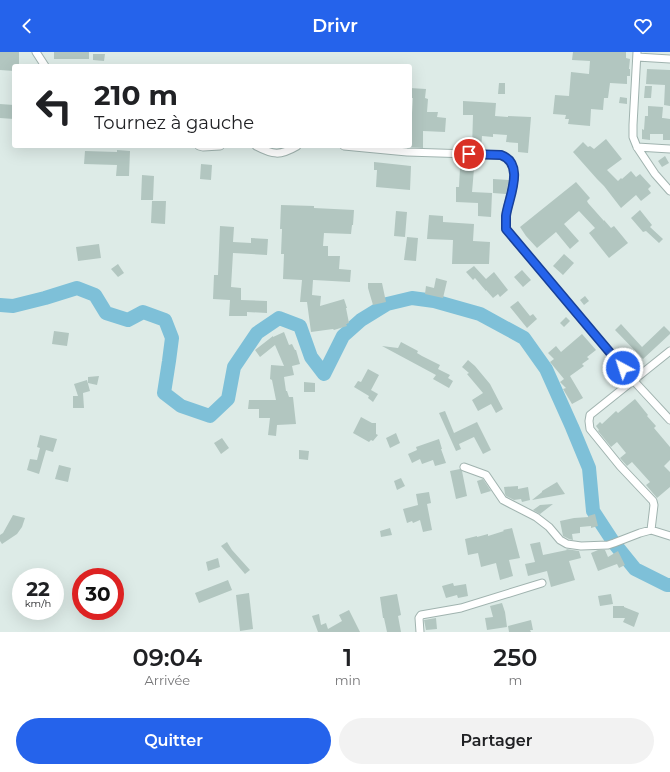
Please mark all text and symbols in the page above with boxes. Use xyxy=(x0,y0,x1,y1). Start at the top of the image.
icon: back xyxy=(16,15,38,37)
text: Drivr xyxy=(312,15,358,37)
icon: heart xyxy=(632,15,654,37)
text: 210 m xyxy=(94,78,178,112)
icon: left xyxy=(28,80,80,132)
text: Tournez à gauche xyxy=(94,112,254,134)
pin xyxy=(452,137,486,171)
icon: arrive xyxy=(458,143,480,165)
position arrow xyxy=(602,347,644,389)
speed limit sign: 30 xyxy=(72,568,124,620)
text: 22 xyxy=(26,577,50,601)
text: km/h xyxy=(25,597,51,610)
text: 09:04 xyxy=(133,643,202,672)
text: 1 xyxy=(343,643,352,672)
text: 250 xyxy=(493,643,537,672)
text: Arrivée xyxy=(145,672,190,688)
text: min xyxy=(335,672,361,688)
text: m xyxy=(508,672,522,688)
button: Quitter xyxy=(16,718,331,764)
button: Partager xyxy=(339,718,654,764)

